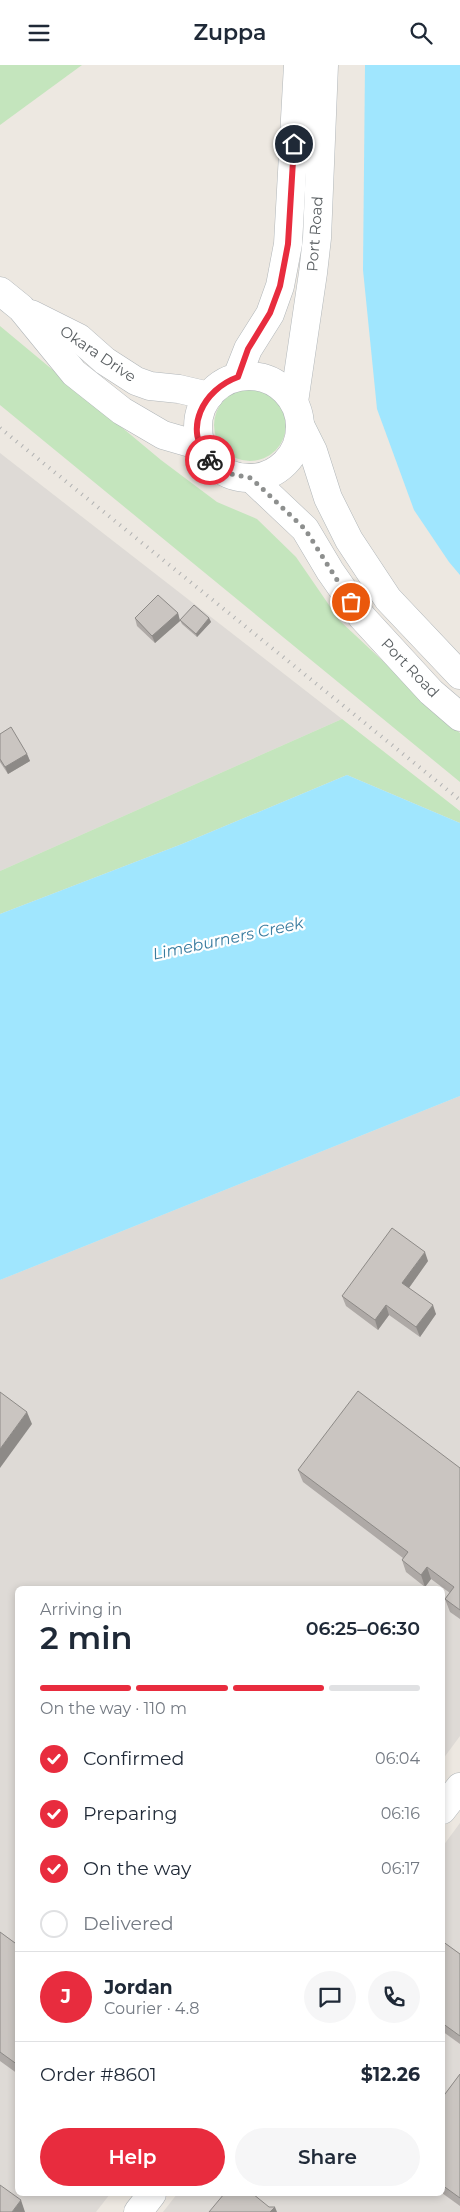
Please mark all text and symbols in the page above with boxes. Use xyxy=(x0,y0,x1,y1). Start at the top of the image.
icon: menu xyxy=(25,19,53,47)
text: Zuppa xyxy=(194,19,266,46)
icon: search xyxy=(407,19,435,47)
pin xyxy=(273,123,315,165)
icon: home xyxy=(280,130,308,158)
street label: Port Road xyxy=(302,196,327,272)
street label: Okara Drive xyxy=(57,321,140,386)
courier xyxy=(185,435,235,485)
icon: bike xyxy=(196,446,224,474)
pin xyxy=(330,581,372,623)
icon: bag xyxy=(337,588,365,616)
street label: Port Road xyxy=(377,634,443,701)
water label: Limeburners Creek xyxy=(151,913,307,964)
text: Arriving in xyxy=(40,1600,122,1619)
text: 06:25–06:30 xyxy=(306,1617,420,1640)
text: 2 min xyxy=(40,1618,132,1657)
text: On the way · 110 m xyxy=(40,1699,187,1718)
icon: check xyxy=(40,1745,68,1773)
text: Confirmed xyxy=(83,1747,184,1770)
text: 06:04 xyxy=(375,1749,420,1768)
icon: check xyxy=(40,1800,68,1828)
text: Preparing xyxy=(83,1802,178,1825)
text: 06:16 xyxy=(381,1804,420,1823)
icon: check xyxy=(40,1855,68,1883)
text: On the way xyxy=(83,1857,191,1880)
text: 06:17 xyxy=(381,1859,420,1878)
text: Delivered xyxy=(83,1912,174,1935)
button: chat xyxy=(304,1971,356,2023)
button: phone xyxy=(368,1971,420,2023)
text: Jordan xyxy=(104,1976,173,1999)
text: J xyxy=(61,1985,71,2008)
text: Courier · 4.8 xyxy=(104,1999,200,2018)
text: Order #8601 xyxy=(40,2063,157,2086)
text: $12.26 xyxy=(361,2063,420,2086)
button: Help xyxy=(40,2128,225,2186)
button: Share xyxy=(235,2128,420,2186)

